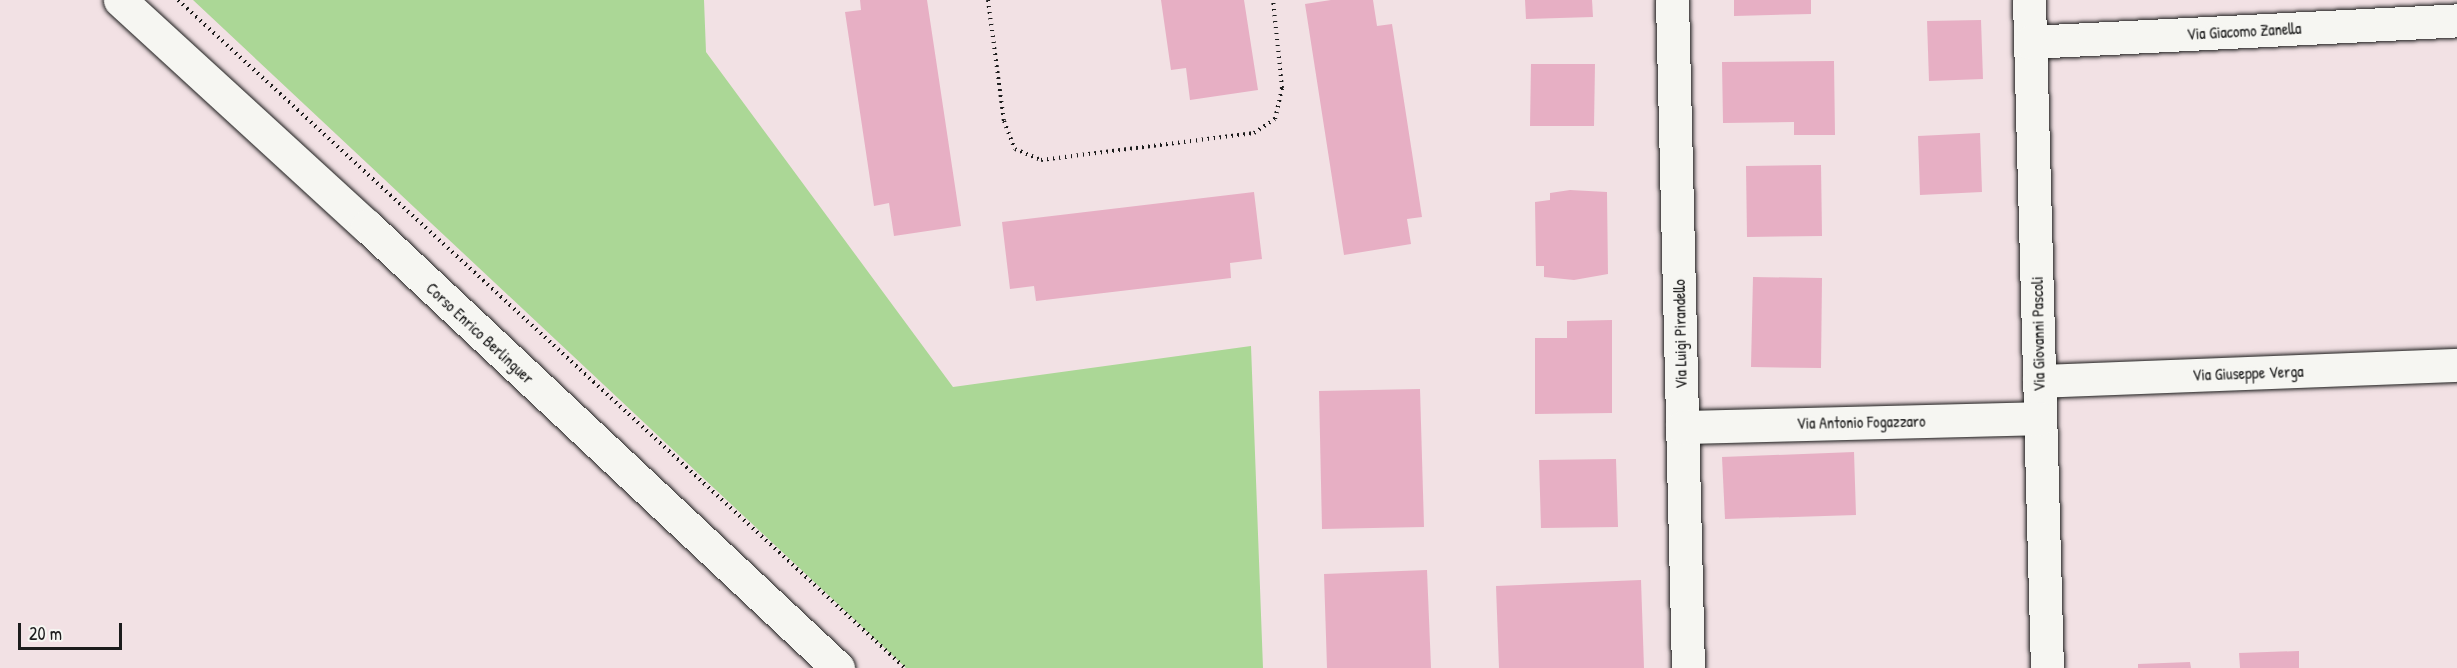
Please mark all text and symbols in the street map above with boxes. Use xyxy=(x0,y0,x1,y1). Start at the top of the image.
street label: Via Giacomo Zanella xyxy=(2186,18,2302,44)
street label: Via Giovanni Pascoli xyxy=(2027,276,2049,392)
street label: Corso Enrico Berlinguer xyxy=(422,278,538,388)
street label: Via Luigi Pirandello xyxy=(1669,279,1691,389)
street label: Via Giuseppe Verga xyxy=(2192,361,2304,385)
street label: Via Antonio Fogazzaro xyxy=(1796,411,1926,433)
scale bar xyxy=(21,611,124,649)
text: 20 m xyxy=(29,621,62,646)

